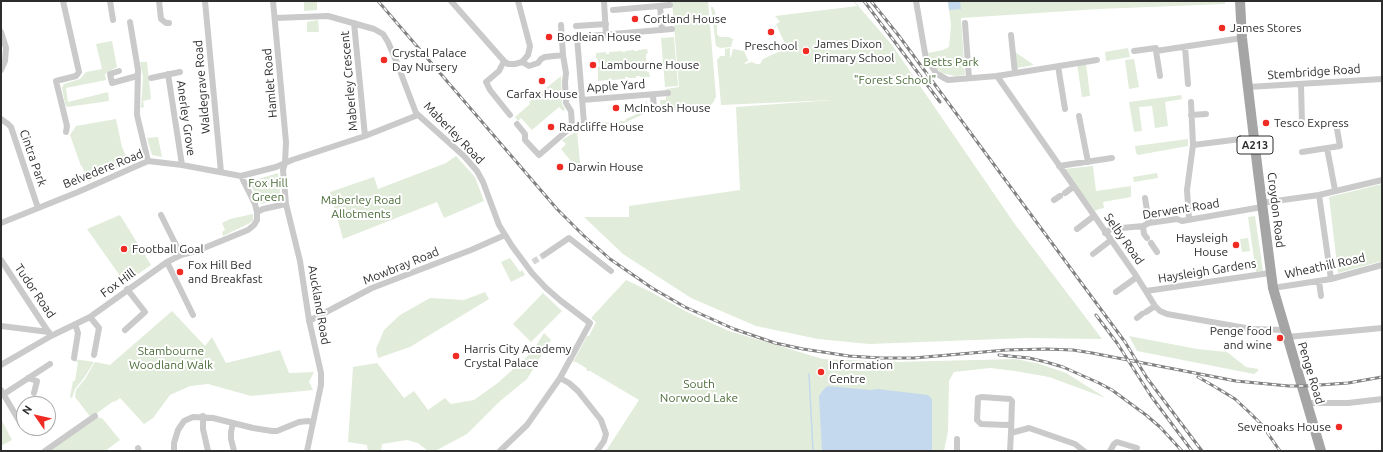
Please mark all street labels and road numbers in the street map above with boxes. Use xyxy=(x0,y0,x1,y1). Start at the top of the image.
street label: Maberley Crescent xyxy=(337,30,361,132)
street label: Waldegrave Road xyxy=(191,39,213,135)
street label: Hamlet Road xyxy=(260,48,280,118)
street label: Stembridge Road xyxy=(1267,62,1361,82)
street label: Apple Yard xyxy=(586,77,646,95)
street label: Anerley Grove xyxy=(174,79,198,157)
street label: Maberley Road xyxy=(421,99,487,167)
street label: Cintra Park xyxy=(17,128,49,188)
road number: A213 xyxy=(1237,136,1273,154)
street label: Belvedere Road xyxy=(61,146,145,192)
street label: Croydon Road xyxy=(1264,171,1288,249)
street label: Derwent Road xyxy=(1141,196,1221,222)
street label: Selby Road xyxy=(1101,211,1147,267)
street label: Mowbray Road xyxy=(361,244,441,288)
street label: Wheathill Road xyxy=(1283,250,1367,282)
street label: Haysleigh Gardens xyxy=(1157,256,1257,286)
street label: Tudor Road xyxy=(12,261,58,321)
street label: Auckland Road xyxy=(305,264,333,346)
street label: Fox Hill xyxy=(98,266,138,300)
street label: Penge Road xyxy=(1295,340,1327,406)

